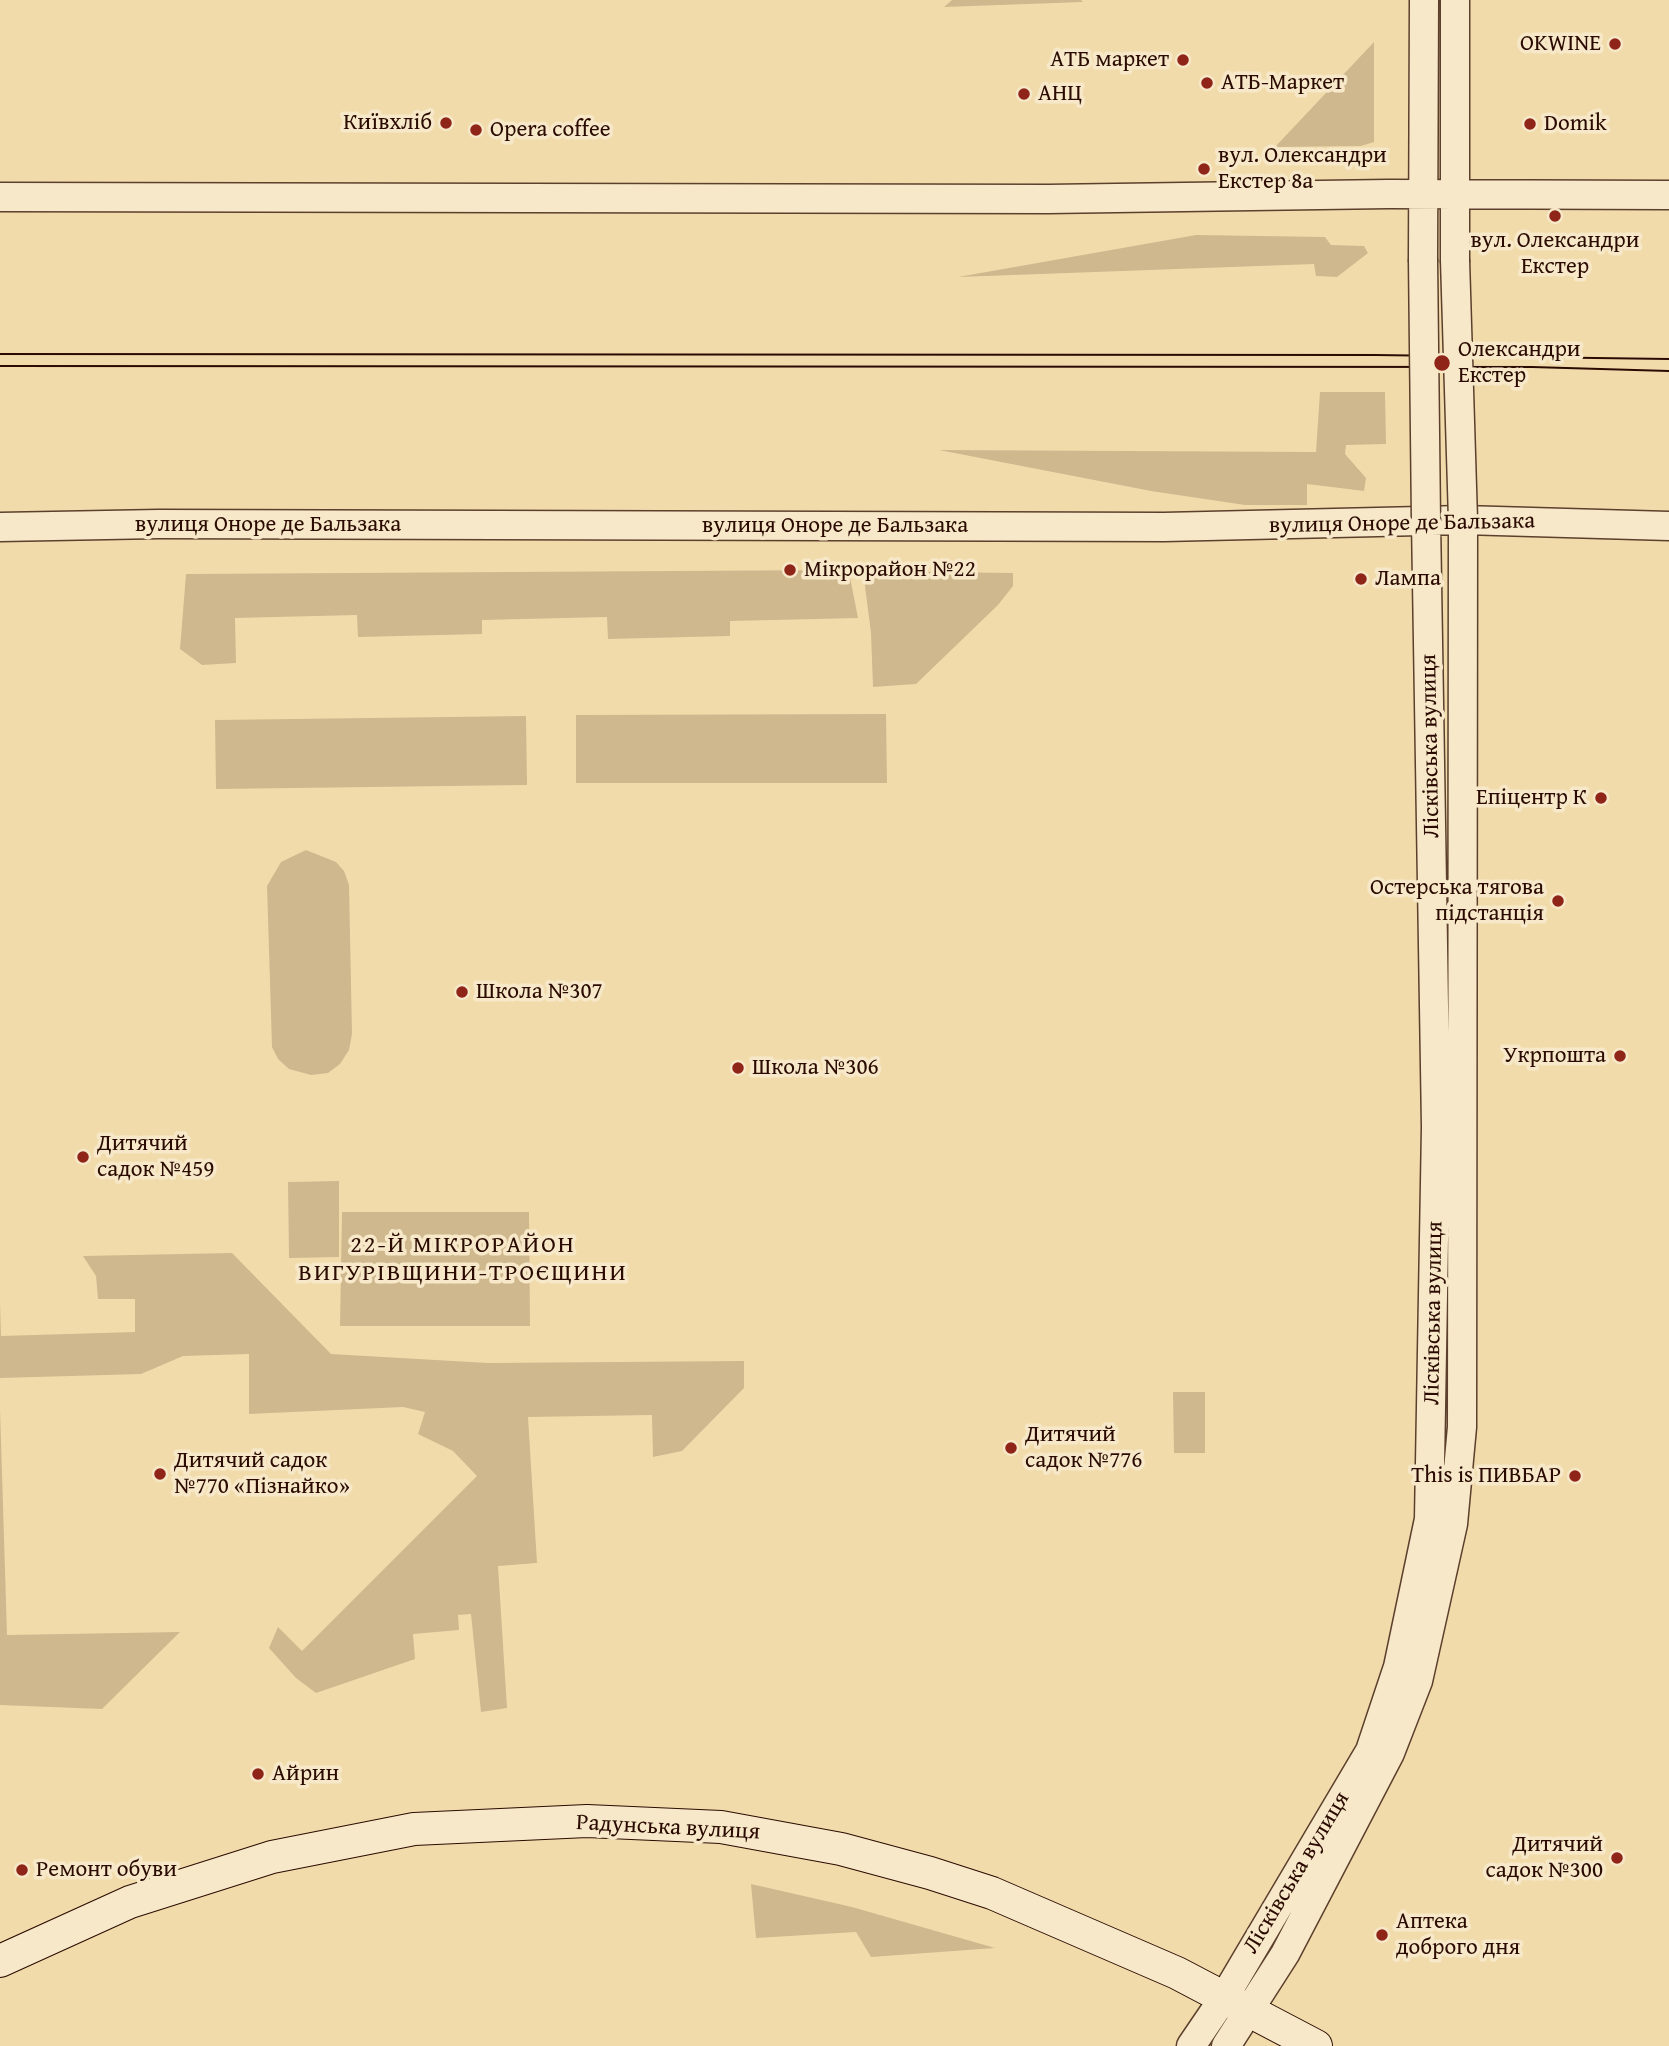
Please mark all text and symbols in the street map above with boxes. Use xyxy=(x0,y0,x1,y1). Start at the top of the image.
place label: OKWINE xyxy=(1520,30,1601,58)
marker: OKWINE xyxy=(1607,36,1623,52)
place label: АТБ маркет xyxy=(1050,46,1169,74)
marker: АТБ маркет xyxy=(1175,52,1191,68)
place label: АТБ-Маркет xyxy=(1221,69,1344,97)
marker: АТБ-Маркет xyxy=(1199,75,1215,91)
place label: АНЦ xyxy=(1038,80,1082,108)
marker: АНЦ xyxy=(1016,86,1032,102)
place label: Київхліб xyxy=(343,109,432,137)
place label: Domik xyxy=(1544,110,1607,138)
marker: Київхліб xyxy=(438,115,454,131)
place label: Opera coffee xyxy=(490,116,611,144)
marker: Domik xyxy=(1522,116,1538,132)
marker: Opera coffee xyxy=(468,122,484,138)
place label: вул. Олександри Екстер 8а xyxy=(1218,142,1387,196)
marker: вул. Олександри Екстер 8а xyxy=(1196,161,1212,177)
marker: вул. Олександри Екстер xyxy=(1547,208,1563,224)
place label: вул. Олександри Екстер xyxy=(1471,227,1639,281)
place label: Олександри Екстер xyxy=(1458,336,1581,390)
marker: Олександри Екстер xyxy=(1432,353,1452,373)
street label: вулиця Оноре де Бальзака xyxy=(1269,508,1535,540)
street label: вулиця Оноре де Бальзака xyxy=(135,511,401,539)
street label: вулиця Оноре де Бальзака xyxy=(702,512,968,540)
place label: Мікрорайон №22 xyxy=(804,556,976,584)
marker: Мікрорайон №22 xyxy=(782,562,798,578)
place label: Лампа xyxy=(1375,565,1441,593)
marker: Лампа xyxy=(1353,571,1369,587)
street label: Лісківська вулиця xyxy=(1416,654,1446,838)
place label: Епіцентр К xyxy=(1476,784,1587,812)
marker: Епіцентр К xyxy=(1593,790,1609,806)
place label: Остерська тягова пiдстанцiя xyxy=(1370,874,1544,928)
marker: Остерська тягова пiдстанцiя xyxy=(1550,893,1566,909)
place label: Школа №307 xyxy=(476,978,603,1006)
marker: Школа №307 xyxy=(454,984,470,1000)
place label: Укрпошта xyxy=(1503,1042,1606,1070)
marker: Укрпошта xyxy=(1612,1048,1628,1064)
place label: Школа №306 xyxy=(752,1054,879,1082)
marker: Школа №306 xyxy=(730,1060,746,1076)
place label: Дитячий садок №459 xyxy=(97,1130,214,1184)
marker: Дитячий садок №459 xyxy=(75,1149,91,1165)
street label: Лісківська вулиця xyxy=(1419,1221,1449,1405)
district label: 22-Й МІКРОРАЙОН ВИГУРІВЩИНИ-ТРОЄЩИНИ xyxy=(301,1232,625,1288)
place label: Дитячий садок №776 xyxy=(1025,1421,1142,1475)
marker: Дитячий садок №776 xyxy=(1003,1440,1019,1456)
place label: Дитячий садок №770 «Пізнайко» xyxy=(174,1447,350,1501)
place label: This is ПИВБАР xyxy=(1411,1462,1561,1490)
marker: Дитячий садок №770 «Пізнайко» xyxy=(152,1466,168,1482)
marker: This is ПИВБАР xyxy=(1567,1468,1583,1484)
place label: Айрин xyxy=(272,1760,339,1788)
marker: Айрин xyxy=(250,1766,266,1782)
street label: Лісківська вулиця xyxy=(1238,1787,1356,1959)
street label: Радунська вулиця xyxy=(575,1809,761,1847)
place label: Дитячий садок №300 xyxy=(1486,1831,1603,1885)
marker: Дитячий садок №300 xyxy=(1609,1850,1625,1866)
place label: Ремонт обуви xyxy=(36,1856,177,1884)
marker: Ремонт обуви xyxy=(14,1862,30,1878)
place label: Аптека доброго дня xyxy=(1396,1908,1520,1962)
marker: Аптека доброго дня xyxy=(1374,1927,1390,1943)

